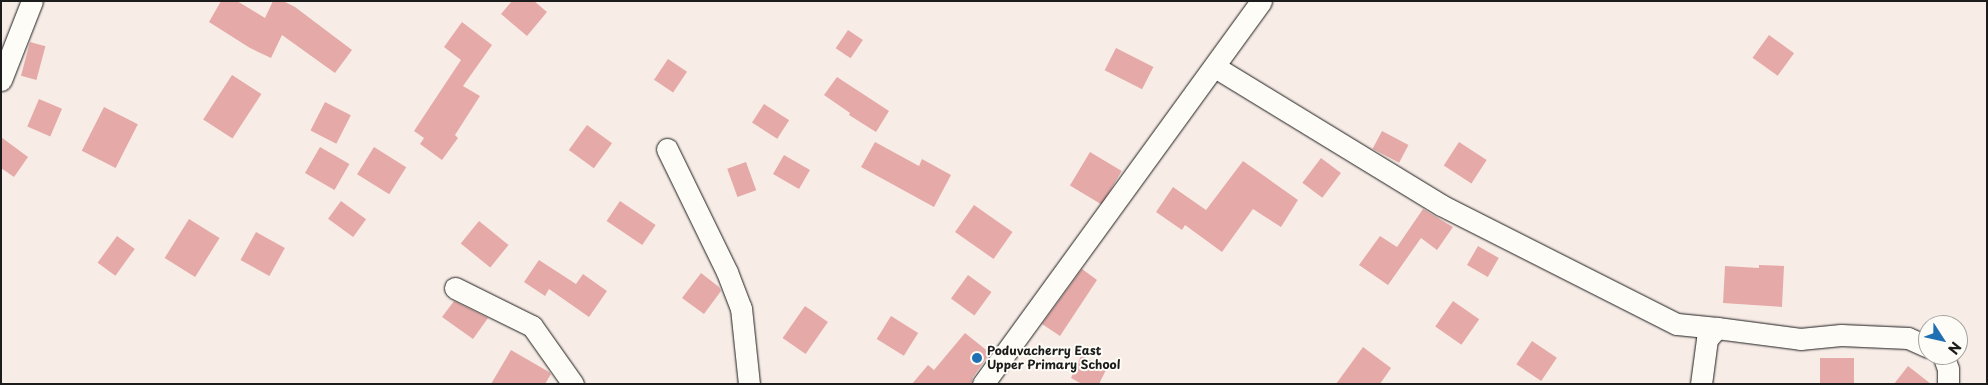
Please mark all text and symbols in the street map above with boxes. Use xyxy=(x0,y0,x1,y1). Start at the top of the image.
north arrow xyxy=(1918,315,1968,365)
text: N xyxy=(1943,338,1967,359)
place label: Poduvacherry East Upper Primary School xyxy=(987,344,1121,372)
marker: Poduvacherry East Upper Primary School xyxy=(971,352,983,364)

